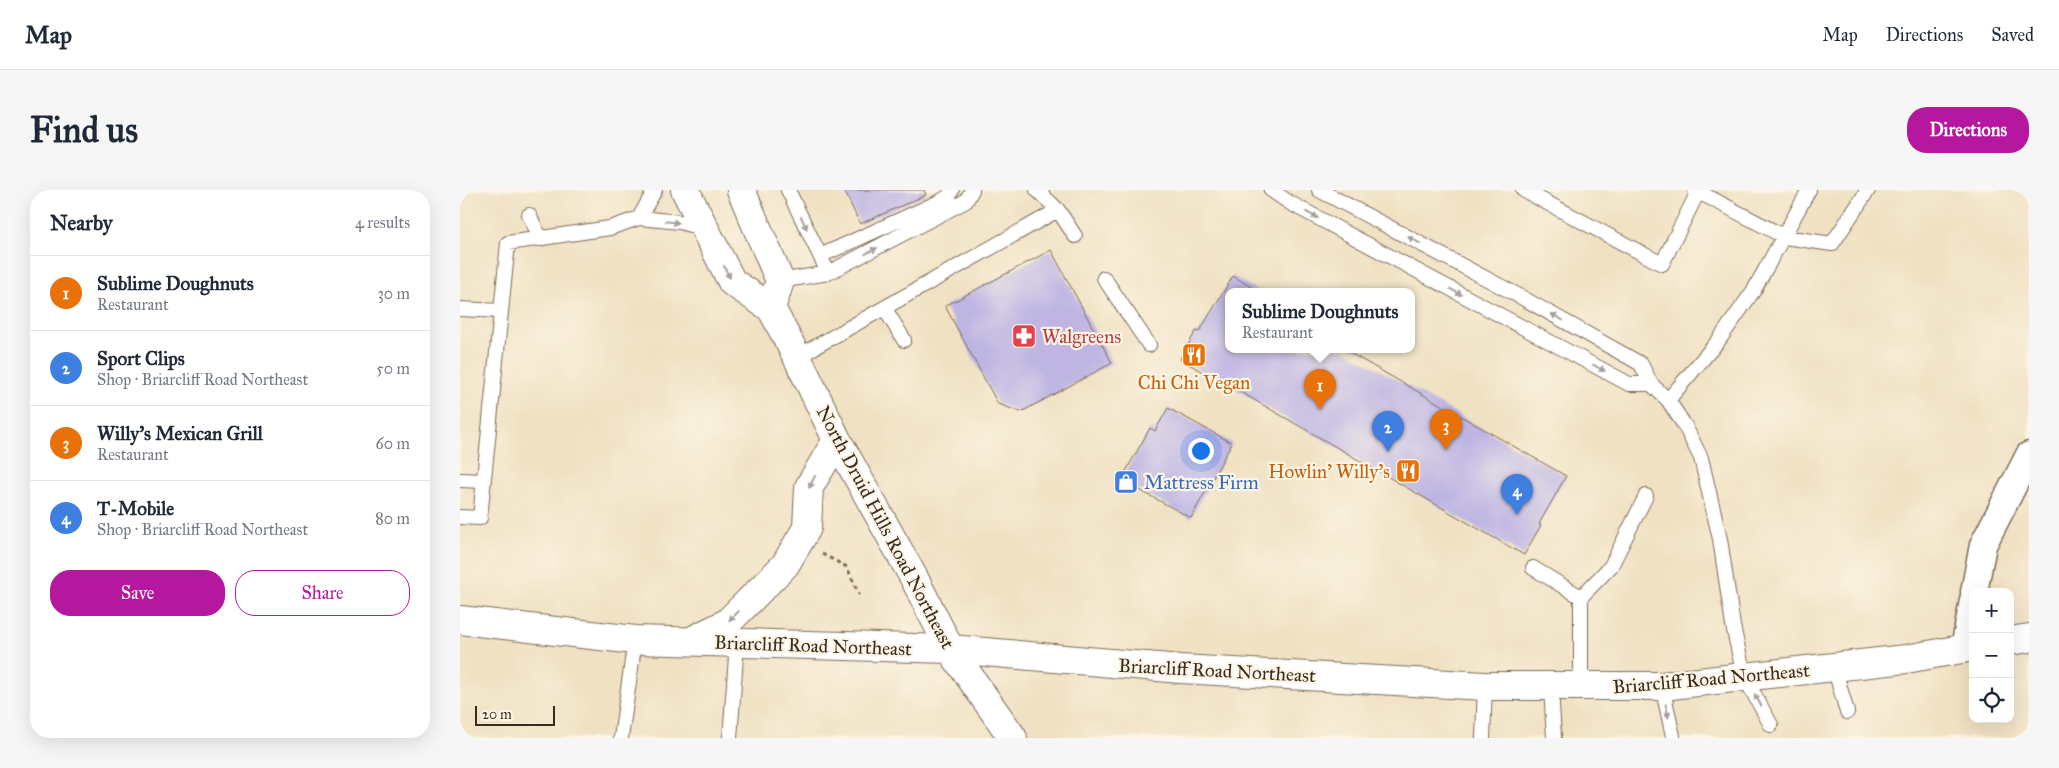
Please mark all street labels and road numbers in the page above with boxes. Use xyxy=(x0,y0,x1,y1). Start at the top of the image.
street label: North Druid Hills Road Northeast xyxy=(812,402,960,653)
street label: Briarcliff Road Northeast xyxy=(714,631,912,660)
street label: Briarcliff Road Northeast xyxy=(1118,654,1317,687)
street label: Briarcliff Road Northeast xyxy=(1612,658,1811,699)

